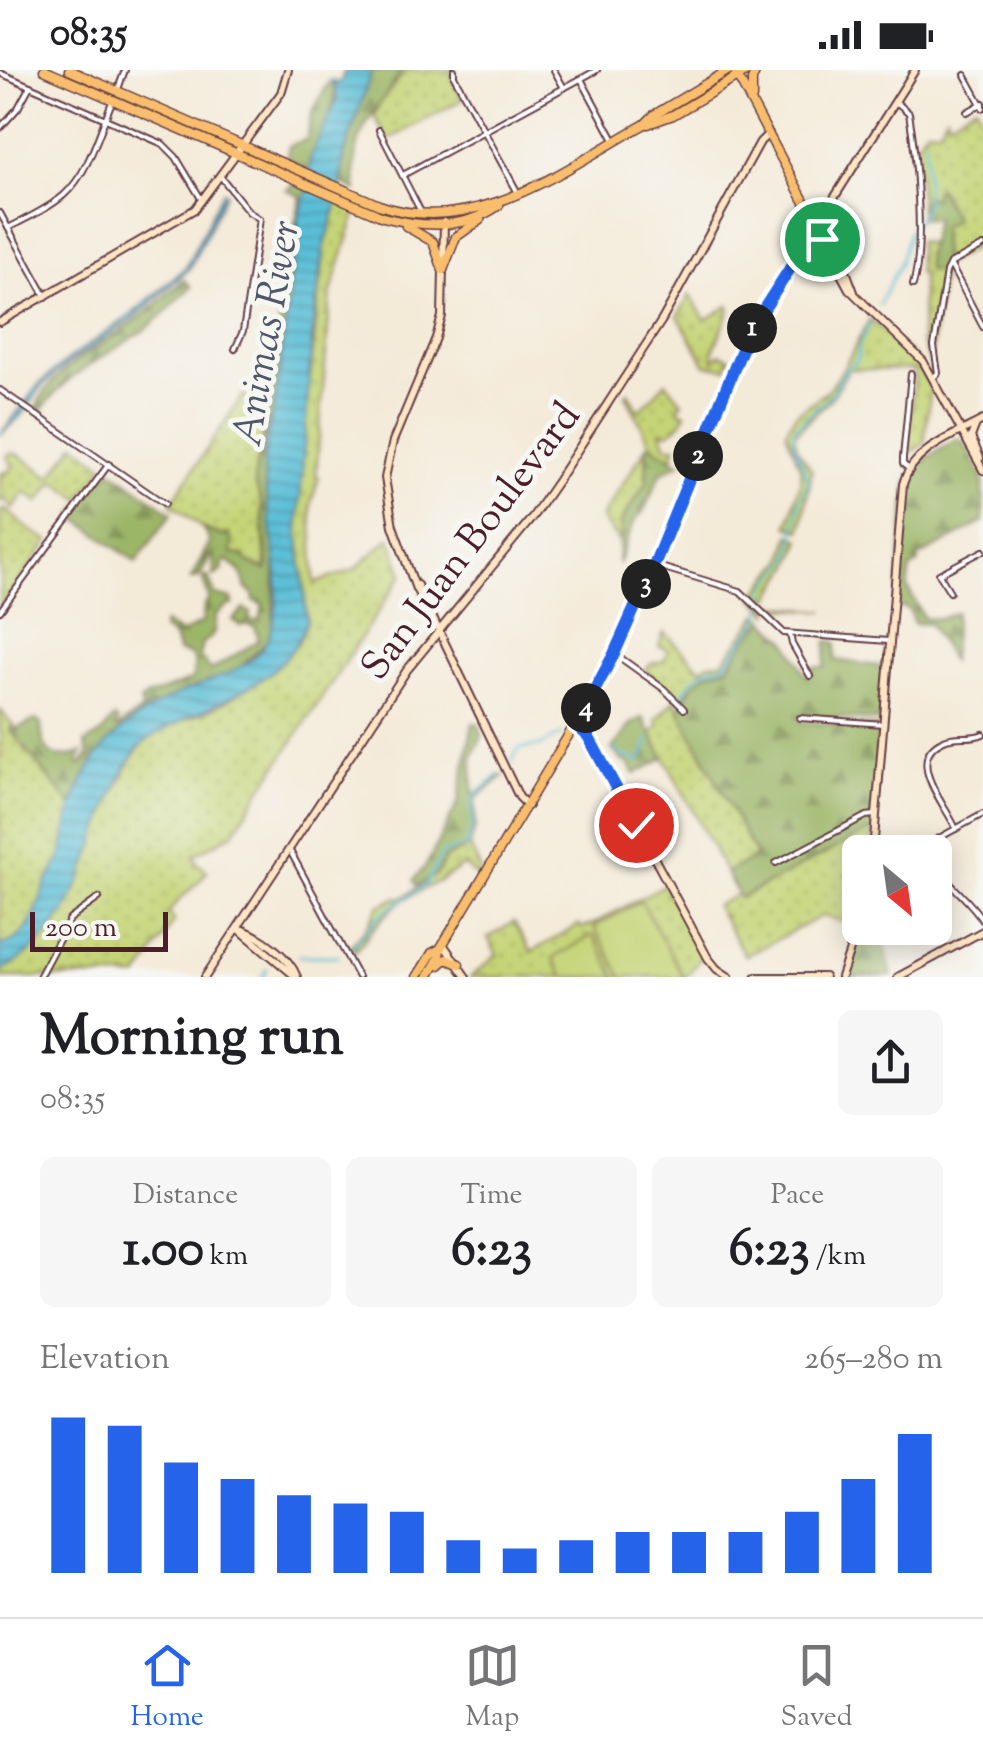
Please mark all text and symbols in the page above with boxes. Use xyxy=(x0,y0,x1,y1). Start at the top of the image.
text: 08:35 xyxy=(50,8,127,62)
pin xyxy=(780,197,865,282)
icon: arrive xyxy=(795,212,850,267)
water label: Animas River xyxy=(220,216,318,451)
pin: 1 xyxy=(727,303,777,353)
text: 1 xyxy=(747,308,757,348)
street label: San Juan Boulevard xyxy=(349,392,596,694)
pin: 2 xyxy=(673,431,723,481)
text: 2 xyxy=(691,436,705,476)
pin: 3 xyxy=(621,559,671,609)
text: 3 xyxy=(640,564,652,604)
pin: 4 xyxy=(561,683,611,733)
text: 4 xyxy=(579,688,593,728)
pin xyxy=(594,783,679,868)
icon: check xyxy=(609,798,664,853)
north arrow xyxy=(842,835,952,945)
map controls xyxy=(842,835,952,945)
scale bar xyxy=(30,907,168,951)
text: 200 m xyxy=(45,909,117,949)
text: Morning run xyxy=(40,1000,344,1079)
button: share xyxy=(838,1010,943,1115)
text: 08:35 xyxy=(40,1077,105,1123)
text: Distance xyxy=(133,1176,238,1216)
text: Time xyxy=(460,1176,523,1216)
text: Pace xyxy=(771,1176,824,1216)
text: 1.00 xyxy=(123,1216,204,1288)
text: 6:23 xyxy=(451,1216,532,1288)
text: 6:23 xyxy=(729,1216,810,1288)
text: km xyxy=(204,1237,248,1277)
text: /km xyxy=(810,1237,866,1277)
text: Elevation xyxy=(40,1337,170,1383)
text: 265–280 m xyxy=(804,1337,943,1383)
tab: Home xyxy=(130,1638,204,1738)
tab: Map xyxy=(465,1638,520,1738)
tab: Saved xyxy=(781,1638,853,1738)

